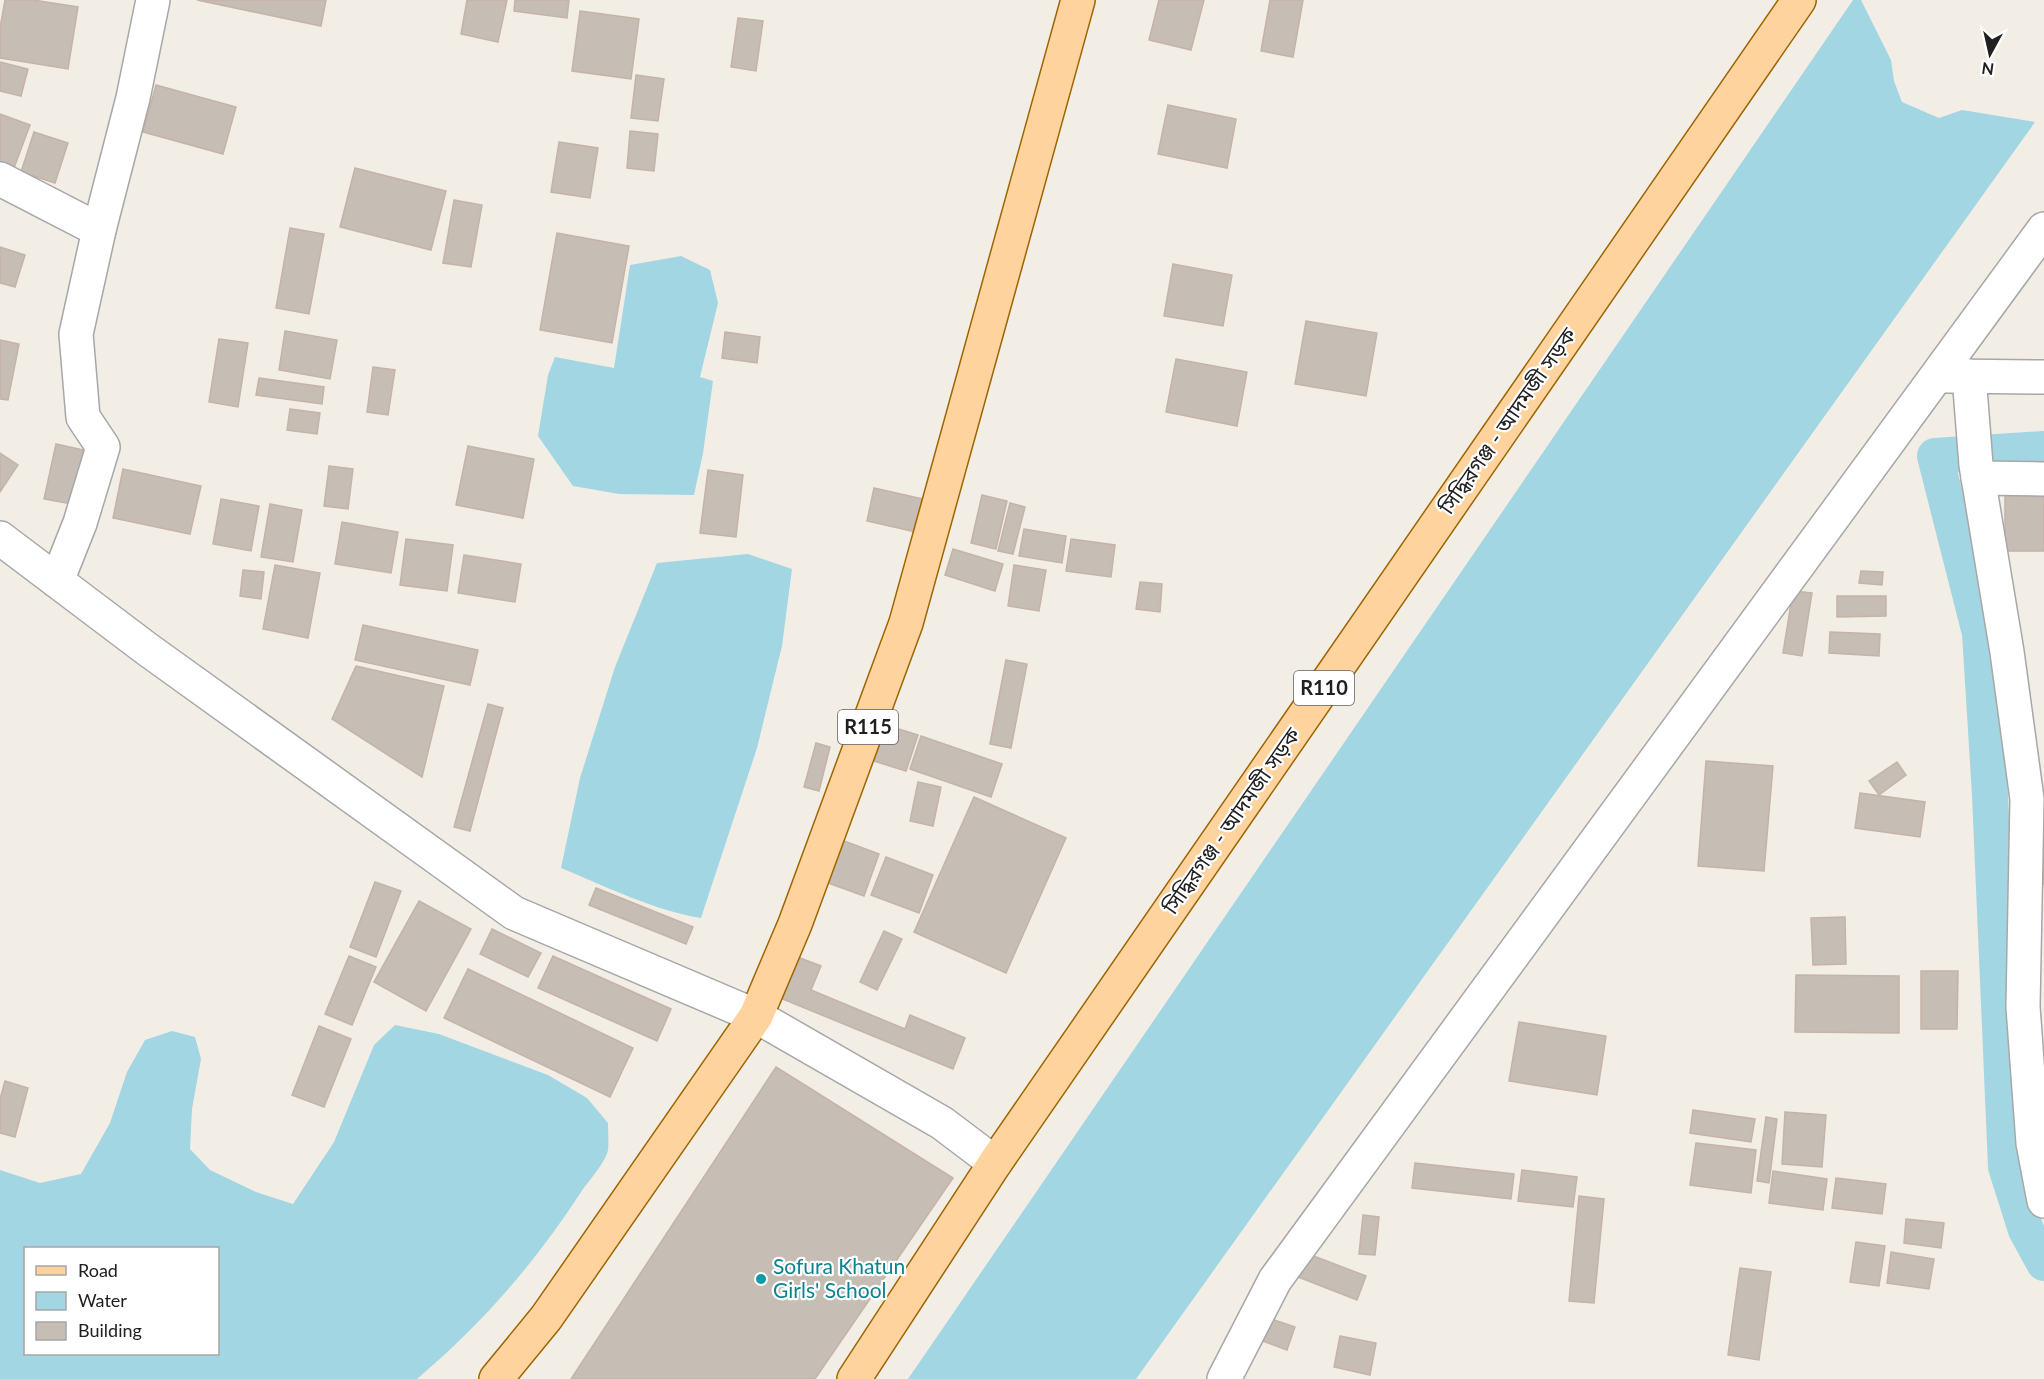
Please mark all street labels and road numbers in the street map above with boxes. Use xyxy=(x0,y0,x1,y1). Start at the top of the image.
street label: সিদ্ধিরগঞ্জ - আদমজী সড়ক xyxy=(1432,321,1581,519)
road number: R110 xyxy=(1294,671,1354,705)
road number: R115 xyxy=(838,710,898,744)
street label: সিদ্ধিরগঞ্জ - আদমজী সড়ক xyxy=(1156,721,1305,919)

